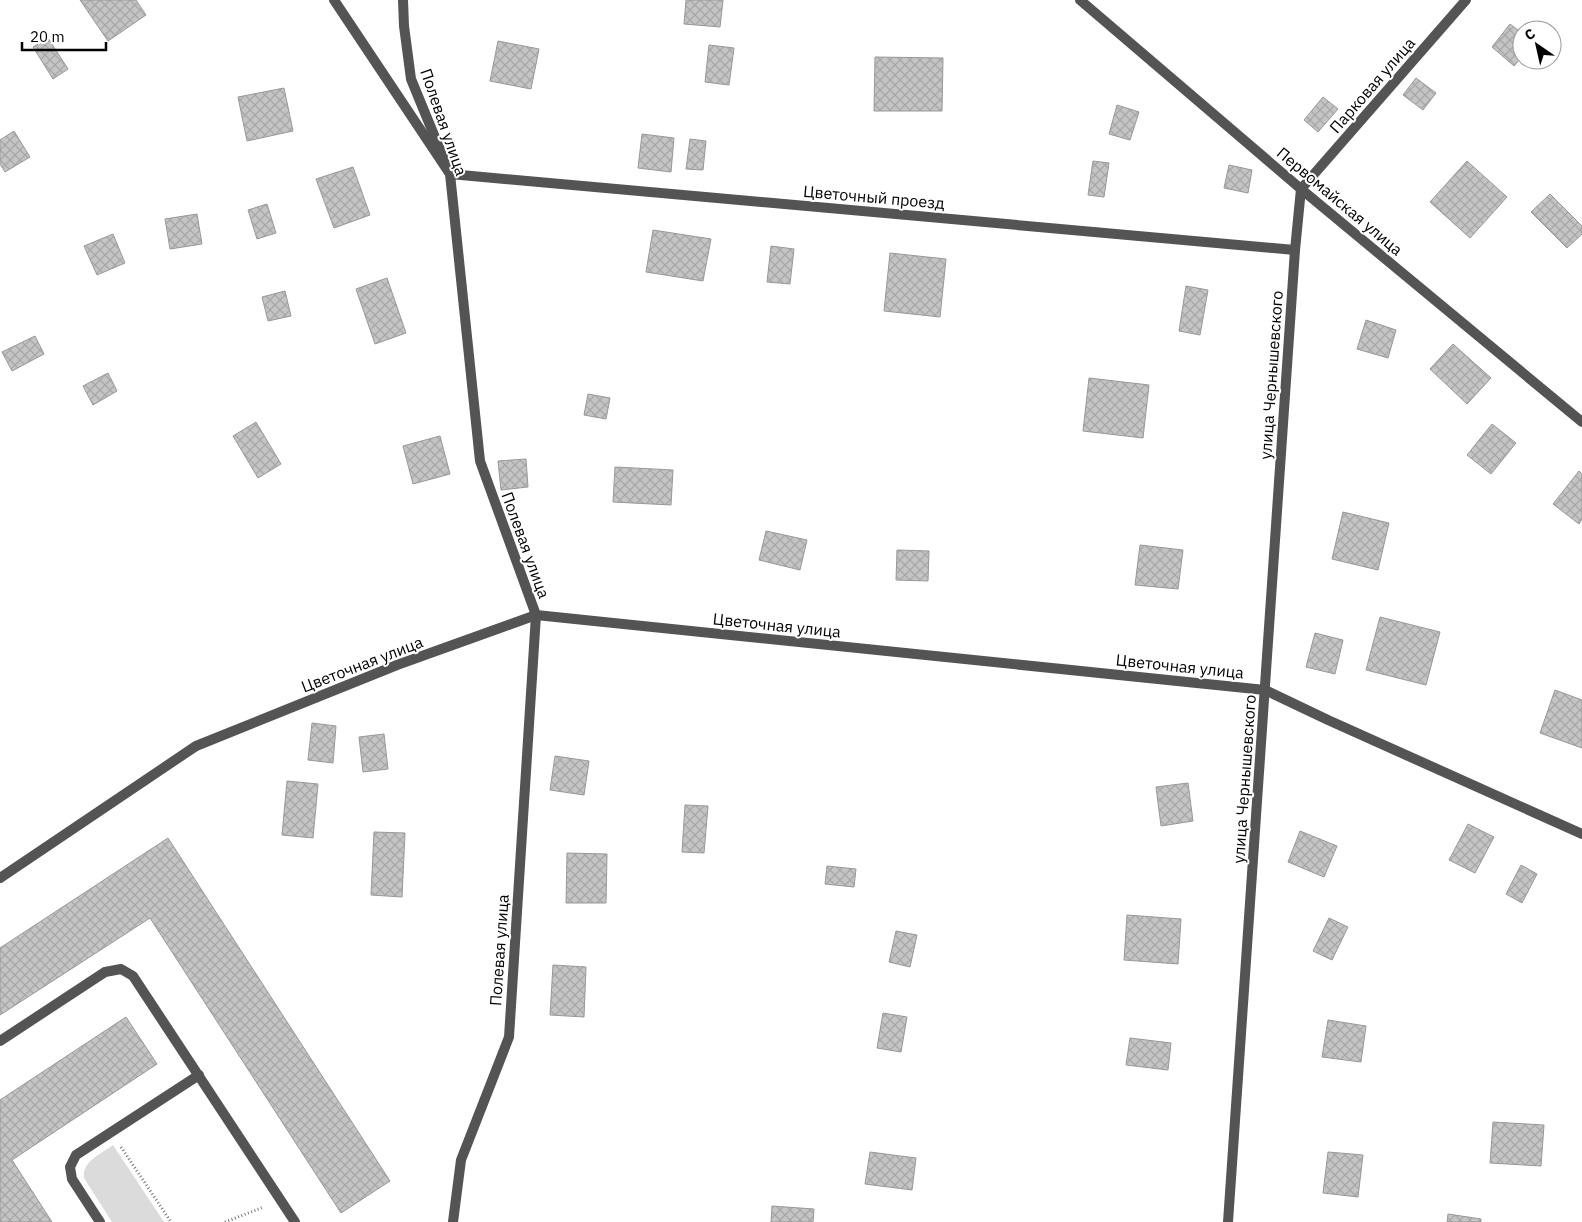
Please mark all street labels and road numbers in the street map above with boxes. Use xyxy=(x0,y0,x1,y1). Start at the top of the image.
street label: Парковая улица xyxy=(1325,33,1419,137)
street label: Полевая улица xyxy=(416,66,472,179)
street label: Первомайская улица xyxy=(1273,143,1407,260)
street label: Цветочный проезд xyxy=(802,181,946,213)
street label: улица Чернышевского xyxy=(1255,290,1287,460)
street label: Полевая улица xyxy=(497,489,555,601)
street label: Цветочная улица xyxy=(712,608,842,642)
street label: Цветочная улица xyxy=(298,631,426,696)
street label: Цветочная улица xyxy=(1115,649,1245,683)
street label: улица Чернышевского xyxy=(1228,694,1260,864)
street label: Полевая улица xyxy=(485,893,513,1006)

